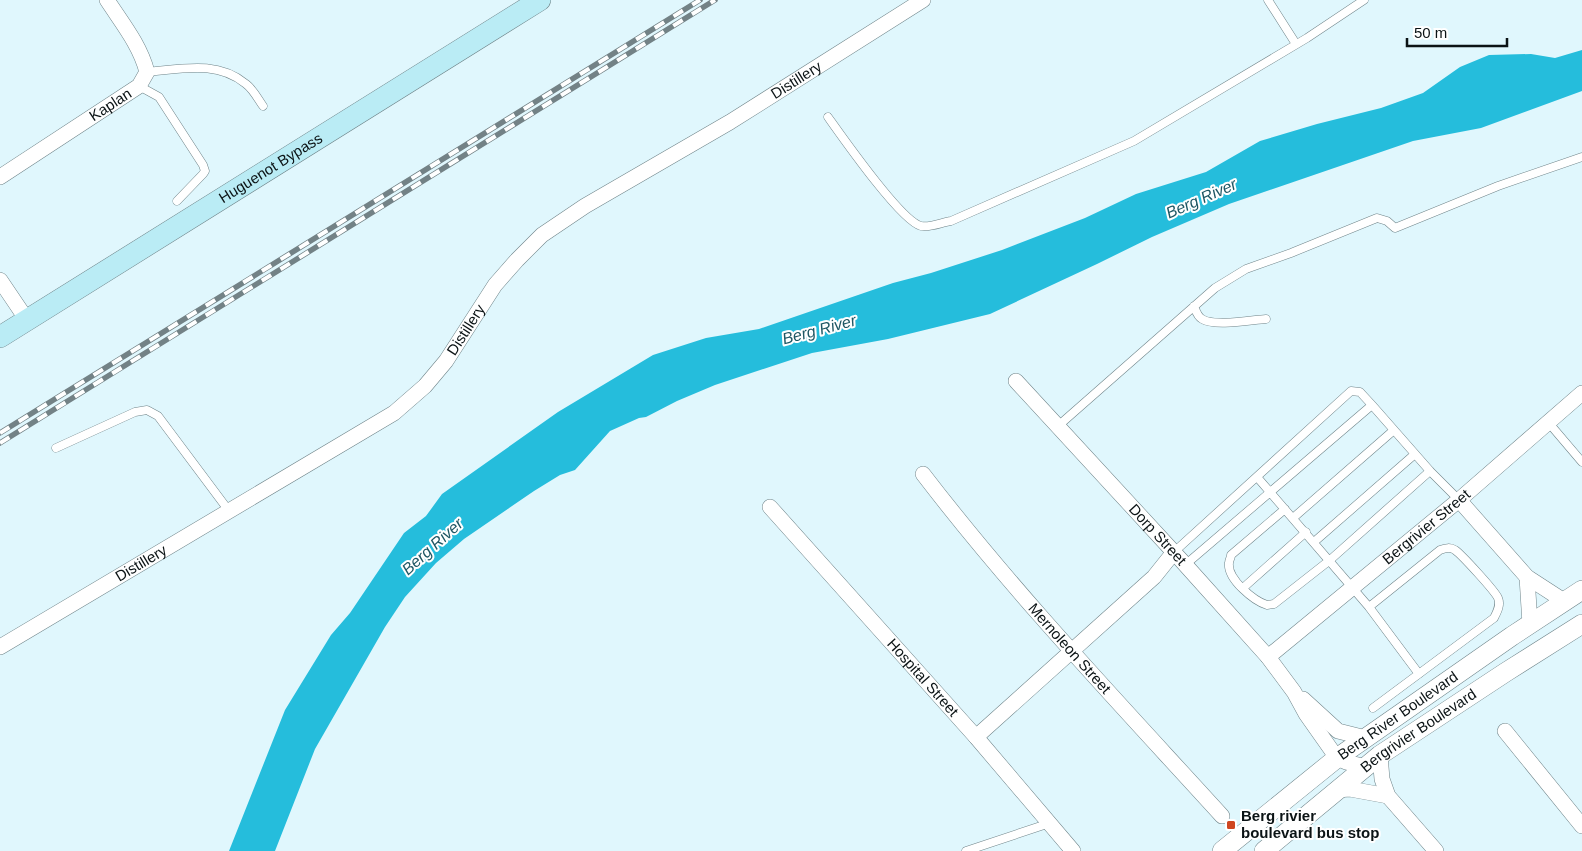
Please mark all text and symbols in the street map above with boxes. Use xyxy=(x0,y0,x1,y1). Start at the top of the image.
scale bar xyxy=(1407,15,1507,47)
text: 50 m xyxy=(1414,24,1447,41)
street label: Distillery xyxy=(768,57,825,102)
street label: Kaplan xyxy=(86,84,134,124)
street label: Huguenot Bypass xyxy=(216,129,325,206)
water label: Berg River xyxy=(1163,175,1240,222)
street label: Distillery xyxy=(443,301,488,358)
water label: Berg River xyxy=(780,311,858,347)
street label: Bergrivier Street xyxy=(1379,485,1474,567)
street label: Dorp Street xyxy=(1126,500,1191,569)
water label: Berg River xyxy=(399,514,467,578)
street label: Distillery xyxy=(112,541,170,585)
street label: Mernoleon Street xyxy=(1025,600,1115,697)
street label: Hospital Street xyxy=(884,635,963,720)
street label: Berg River Boulevard xyxy=(1334,667,1461,763)
street label: Bergrivier Boulevard xyxy=(1357,685,1479,776)
place label: Berg rivier boulevard bus stop xyxy=(1241,807,1379,841)
marker: Berg rivier boulevard bus stop xyxy=(1225,819,1237,831)

